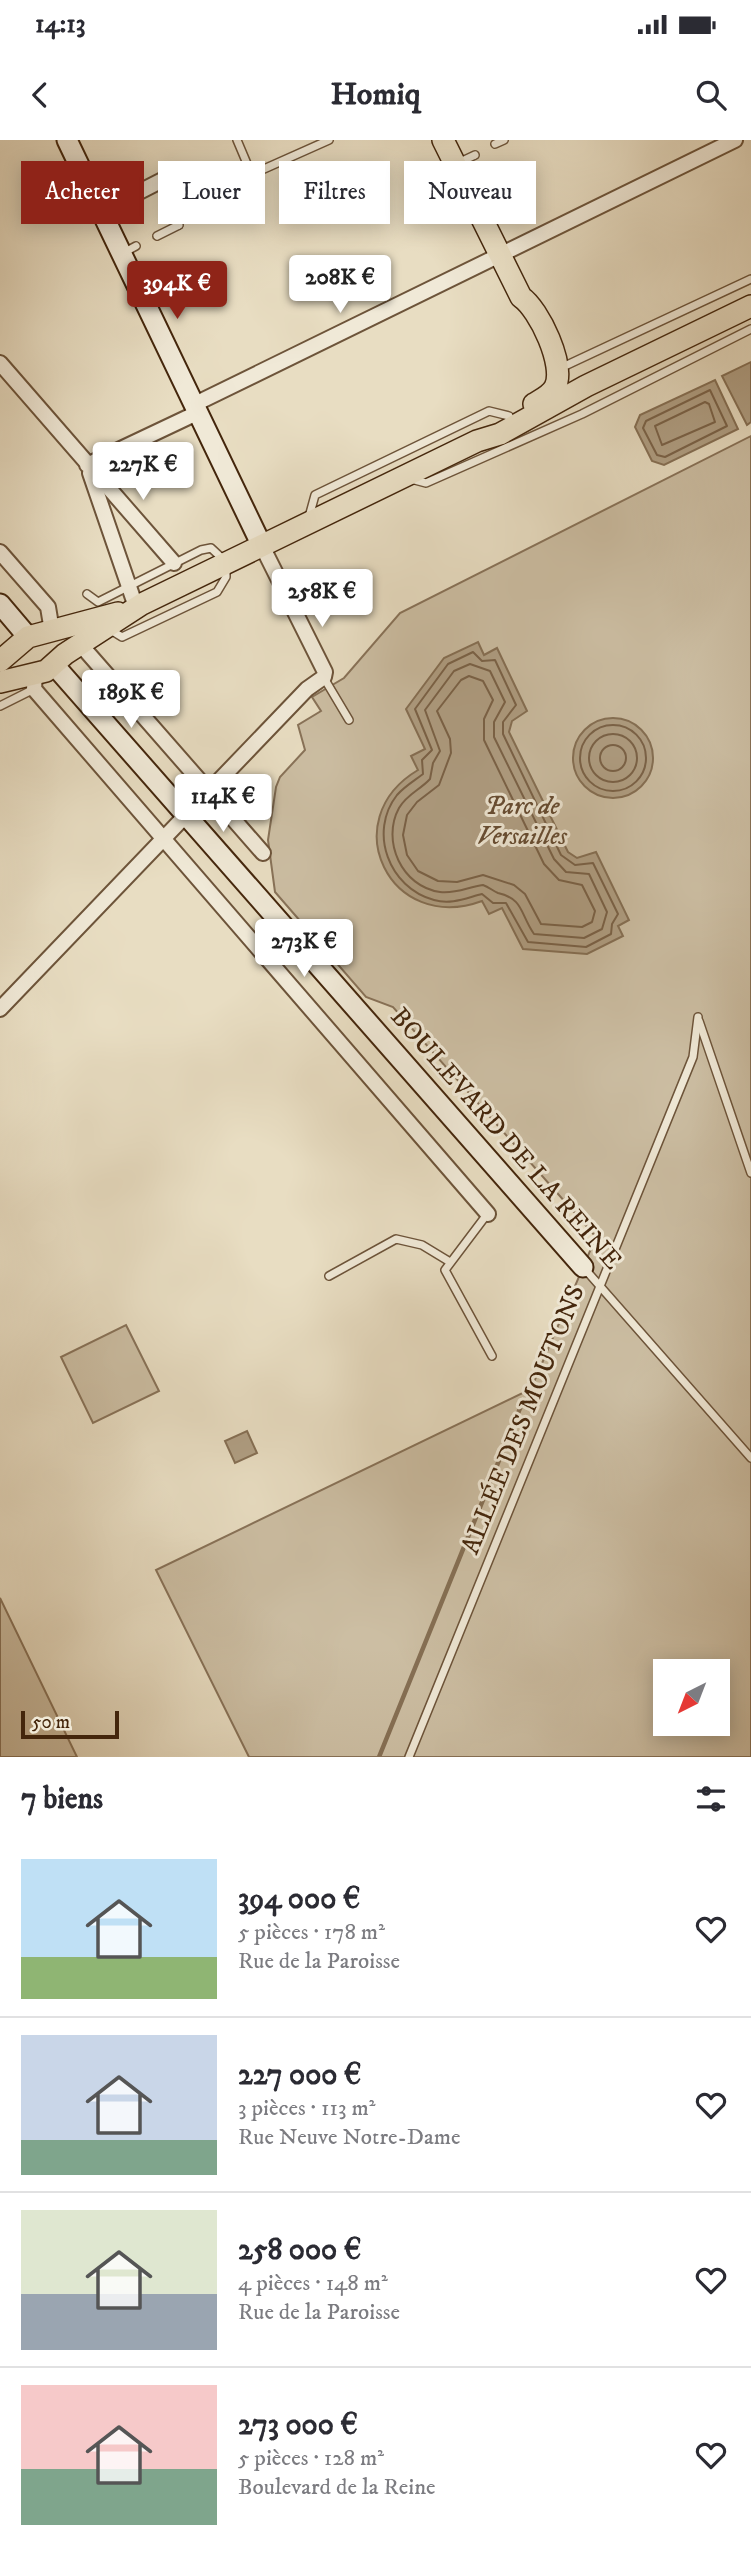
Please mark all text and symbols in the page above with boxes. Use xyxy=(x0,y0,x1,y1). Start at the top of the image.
text: 14:13 xyxy=(35,8,86,41)
text: Homiq xyxy=(330,75,421,115)
icon: back xyxy=(21,76,59,114)
icon: search xyxy=(692,76,730,114)
chip: Acheter xyxy=(21,161,144,224)
chip: Louer xyxy=(158,161,265,224)
chip: Filtres xyxy=(279,161,390,224)
chip: Nouveau xyxy=(404,161,536,224)
pin: 208K € xyxy=(283,256,397,315)
pin: 394K € xyxy=(120,262,234,321)
text: 208K € xyxy=(305,263,375,292)
text: 394K € xyxy=(143,269,211,298)
pin: 227K € xyxy=(86,442,200,502)
text: 227K € xyxy=(109,450,177,479)
pin: 258K € xyxy=(265,570,379,629)
text: 258K € xyxy=(288,577,356,606)
pin: 189K € xyxy=(74,670,188,730)
text: 189K € xyxy=(98,678,164,707)
pin: 114K € xyxy=(166,774,280,834)
text: 114K € xyxy=(191,782,255,811)
park label: Parc de Versailles xyxy=(477,790,568,853)
pin: 273K € xyxy=(247,920,361,979)
text: 273K € xyxy=(271,927,337,956)
street label: BOULEVARD DE LA REINE xyxy=(383,1001,629,1277)
street label: ALLÉE DES MOUTONS xyxy=(454,1280,593,1559)
north arrow xyxy=(653,1659,730,1736)
map controls xyxy=(653,1659,730,1736)
scale bar xyxy=(21,1708,119,1740)
text: 50 m xyxy=(32,1711,70,1734)
icon: filters xyxy=(692,1780,730,1818)
text: 7 biens xyxy=(21,1781,103,1818)
text: 394 000 € xyxy=(238,1881,360,1918)
icon: home xyxy=(77,1887,161,1971)
icon: heart xyxy=(692,1910,730,1948)
text: 5 pièces · 178 m² xyxy=(238,1918,385,1947)
text: Rue de la Paroisse xyxy=(238,1947,400,1976)
text: 227 000 € xyxy=(238,2057,361,2094)
icon: home xyxy=(77,2063,161,2147)
icon: heart xyxy=(692,2086,730,2124)
text: 3 pièces · 113 m² xyxy=(238,2094,375,2123)
text: Rue Neuve Notre-Dame xyxy=(238,2123,460,2152)
text: 258 000 € xyxy=(238,2232,361,2269)
icon: home xyxy=(77,2238,161,2322)
icon: heart xyxy=(692,2261,730,2299)
text: 4 pièces · 148 m² xyxy=(238,2269,388,2298)
text: Rue de la Paroisse xyxy=(238,2298,400,2327)
text: 273 000 € xyxy=(238,2407,358,2444)
icon: home xyxy=(77,2413,161,2497)
icon: heart xyxy=(692,2436,730,2474)
text: 5 pièces · 128 m² xyxy=(238,2444,384,2473)
text: Boulevard de la Reine xyxy=(238,2473,436,2502)

